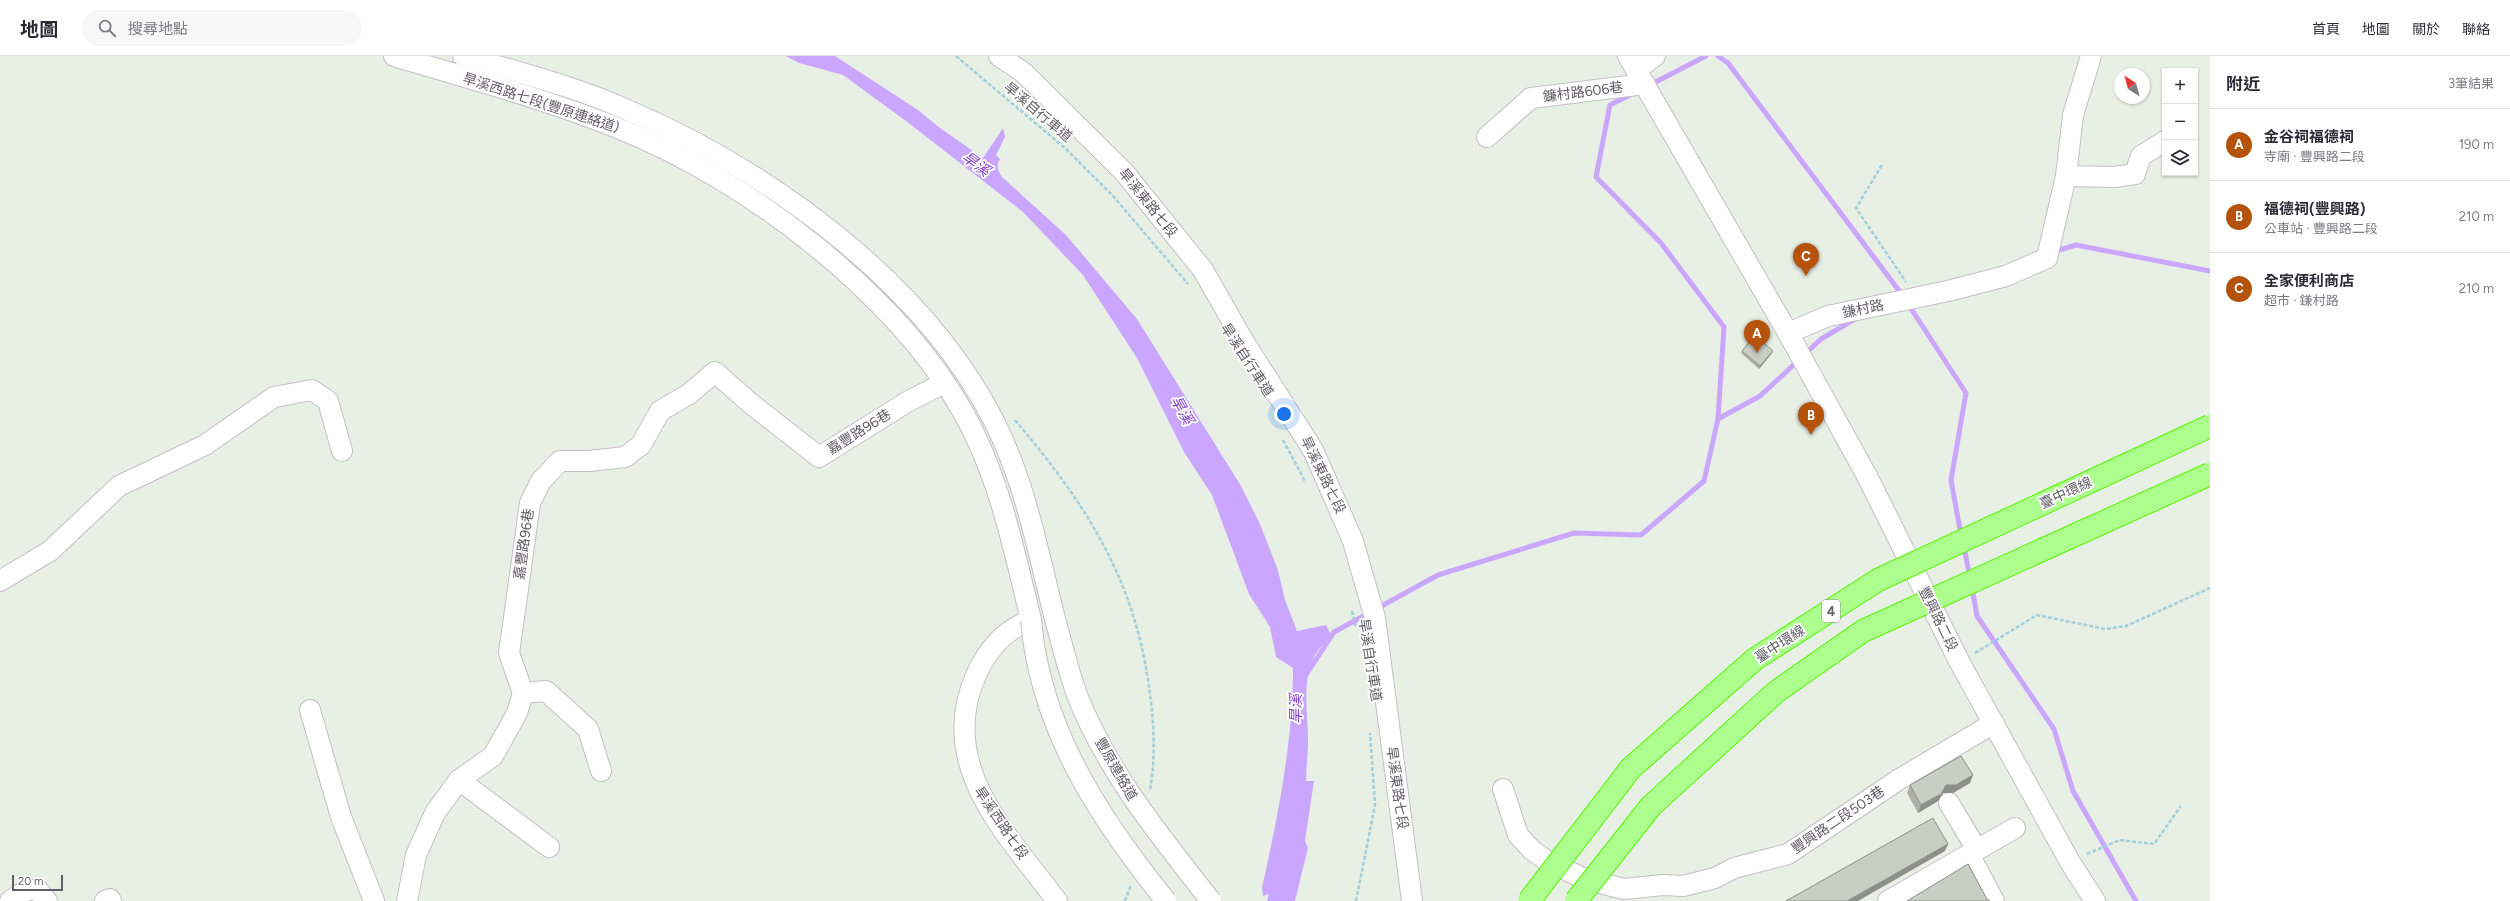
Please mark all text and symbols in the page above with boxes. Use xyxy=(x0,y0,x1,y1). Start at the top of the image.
search box xyxy=(82,10,362,46)
icon: search xyxy=(96,17,118,39)
text: 地圖 xyxy=(20,18,58,41)
text: 搜尋地點 xyxy=(128,20,188,38)
text: 首頁 xyxy=(2312,21,2340,38)
text: 地圖 xyxy=(2362,21,2390,38)
text: 關於 xyxy=(2412,21,2440,38)
text: 聯絡 xyxy=(2462,21,2490,38)
north arrow xyxy=(2114,68,2150,104)
map controls xyxy=(2162,68,2198,176)
button: + xyxy=(2162,68,2198,104)
street label: 旱溪西路七段(豐原連絡道) xyxy=(460,70,622,136)
text: 附近 xyxy=(2226,74,2260,94)
text: 3筆結果 xyxy=(2448,76,2494,91)
street label: 旱溪自行車道 xyxy=(1000,78,1076,146)
street label: 鐮村路606巷 xyxy=(1542,79,1624,105)
button: − xyxy=(2162,104,2198,140)
text: 金谷祠福德祠 xyxy=(2264,128,2354,146)
text: A xyxy=(2234,137,2244,152)
text: 190 m xyxy=(2459,137,2494,152)
button: layers xyxy=(2162,140,2198,176)
water label: 旱溪 xyxy=(959,148,995,181)
text: 寺廟 · 豐興路二段 xyxy=(2264,149,2365,164)
street label: 旱溪東路七段 xyxy=(1115,165,1181,241)
text: 福德祠(豐興路) xyxy=(2264,200,2365,218)
text: B xyxy=(2235,209,2243,224)
text: 210 m xyxy=(2459,209,2494,224)
text: 公車站 · 豐興路二段 xyxy=(2264,221,2378,236)
pin: C xyxy=(1793,243,1819,276)
text: 全家便利商店 xyxy=(2264,272,2354,290)
text: C xyxy=(2234,281,2244,296)
text: 210 m xyxy=(2459,281,2494,296)
text: 超市 · 鎌村路 xyxy=(2264,293,2339,308)
street label: 鎌村路 xyxy=(1841,296,1885,322)
street label: 旱溪自行車道 xyxy=(1217,320,1277,400)
pin: A xyxy=(1744,320,1770,353)
water label: 旱溪 xyxy=(1167,393,1198,429)
pin: B xyxy=(1798,402,1824,435)
your location xyxy=(1274,404,1294,424)
street label: 嘉豐路96巷 xyxy=(824,406,894,458)
street label: 旱溪東路七段 xyxy=(1297,434,1349,516)
street label: 臺中環線 xyxy=(2037,473,2095,513)
street label: 嘉豐路96巷 xyxy=(511,507,537,581)
street label: 豐興路二段 xyxy=(1915,584,1961,654)
road number: 4 xyxy=(1822,600,1840,622)
street label: 旱溪自行車道 xyxy=(1355,617,1385,703)
street label: 臺中環線 xyxy=(1752,622,1808,666)
water label: 旱溪 xyxy=(1287,692,1305,724)
street label: 豐原連絡道 xyxy=(1091,734,1141,804)
street label: 旱溪東路七段 xyxy=(1383,745,1411,831)
street label: 旱溪西路七段 xyxy=(970,783,1032,863)
street label: 豐興路二段503巷 xyxy=(1788,783,1888,857)
scale bar xyxy=(12,873,63,892)
text: 20 m xyxy=(18,875,43,888)

